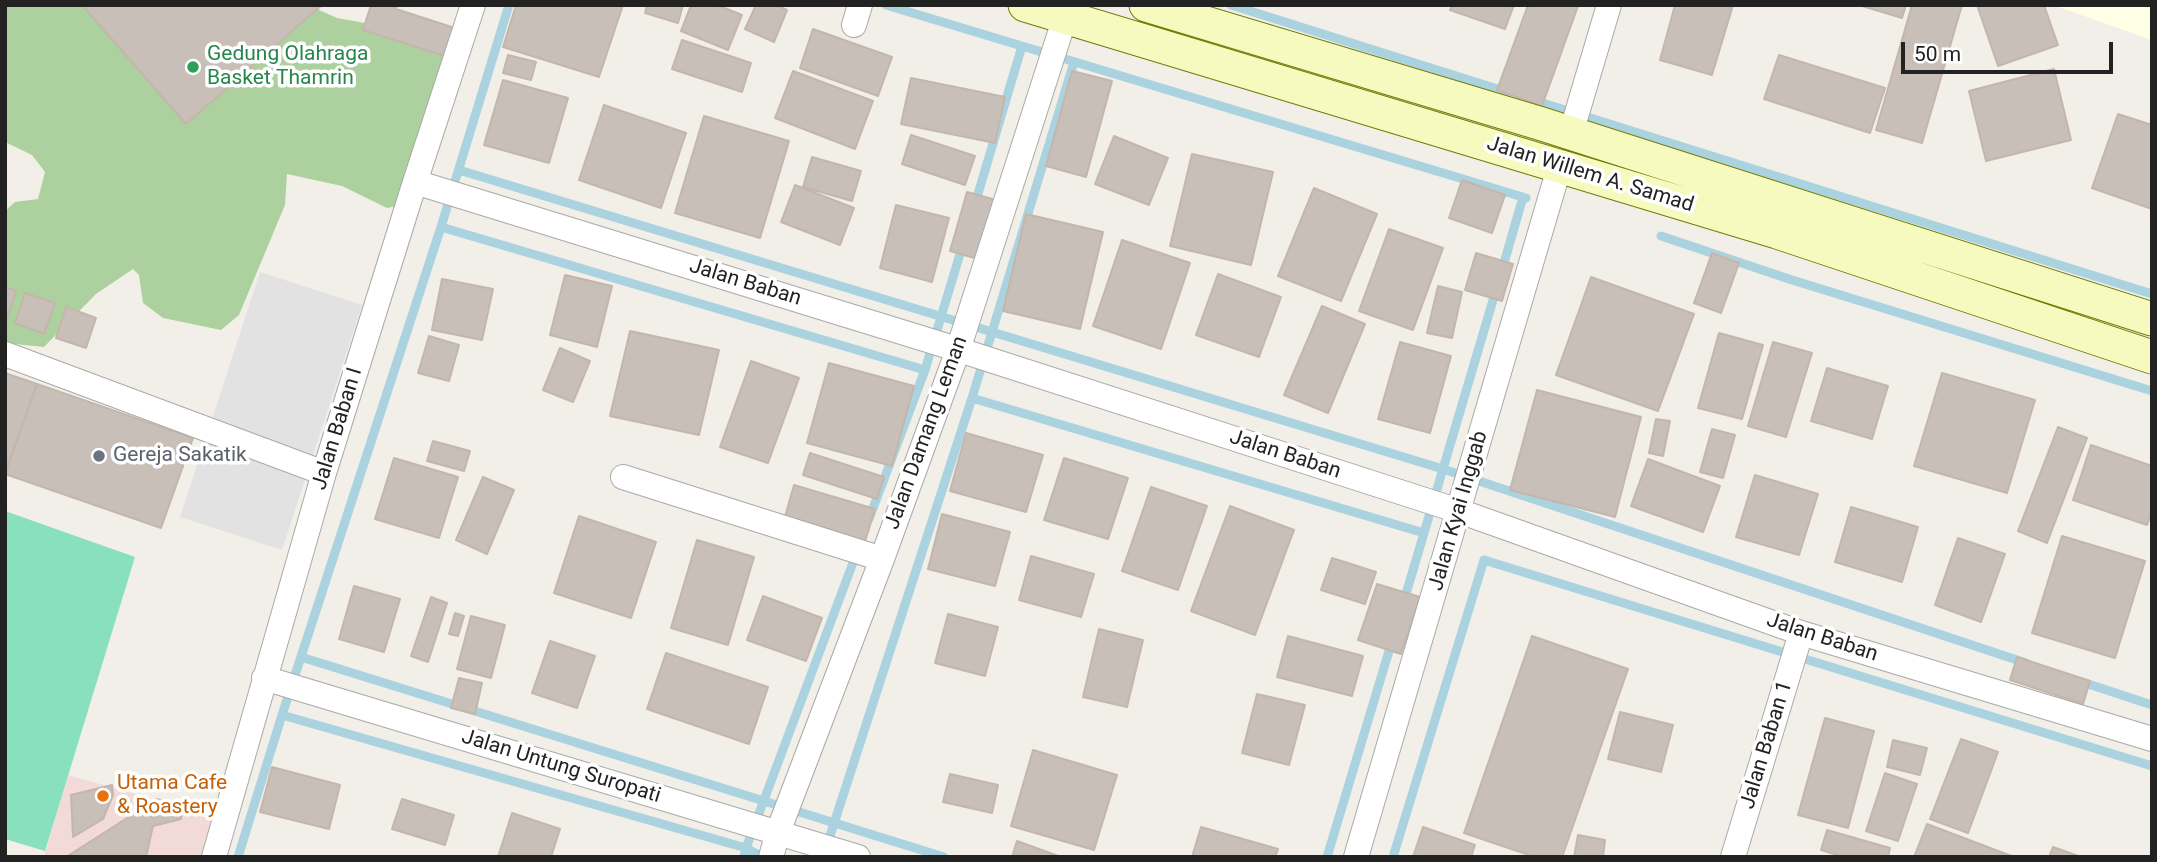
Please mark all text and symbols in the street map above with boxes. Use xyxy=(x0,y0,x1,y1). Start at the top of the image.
scale bar xyxy=(1905,28,2117,72)
place label: Gedung Olahraga Basket Thamrin xyxy=(207,42,368,92)
text: 50 m xyxy=(1914,42,1961,66)
marker: Gedung Olahraga Basket Thamrin xyxy=(185,59,201,75)
street label: Jalan Willem A. Samad xyxy=(1483,132,1697,218)
street label: Jalan Baban xyxy=(686,254,804,312)
street label: Jalan Damang Leman xyxy=(880,333,974,533)
street label: Jalan Baban I xyxy=(307,365,369,493)
street label: Jalan Baban xyxy=(1226,425,1344,485)
street label: Jalan Kyai Inggab xyxy=(1424,428,1494,594)
place label: Gereja Sakatik xyxy=(113,443,247,469)
marker: Gereja Sakatik xyxy=(91,448,107,464)
street label: Jalan Baban xyxy=(1763,608,1881,668)
street label: Jalan Baban 1 xyxy=(1736,678,1798,812)
street label: Jalan Untung Suropati xyxy=(458,725,664,809)
place label: Utama Cafe & Roastery xyxy=(117,771,227,821)
marker: Utama Cafe & Roastery xyxy=(95,788,111,804)

